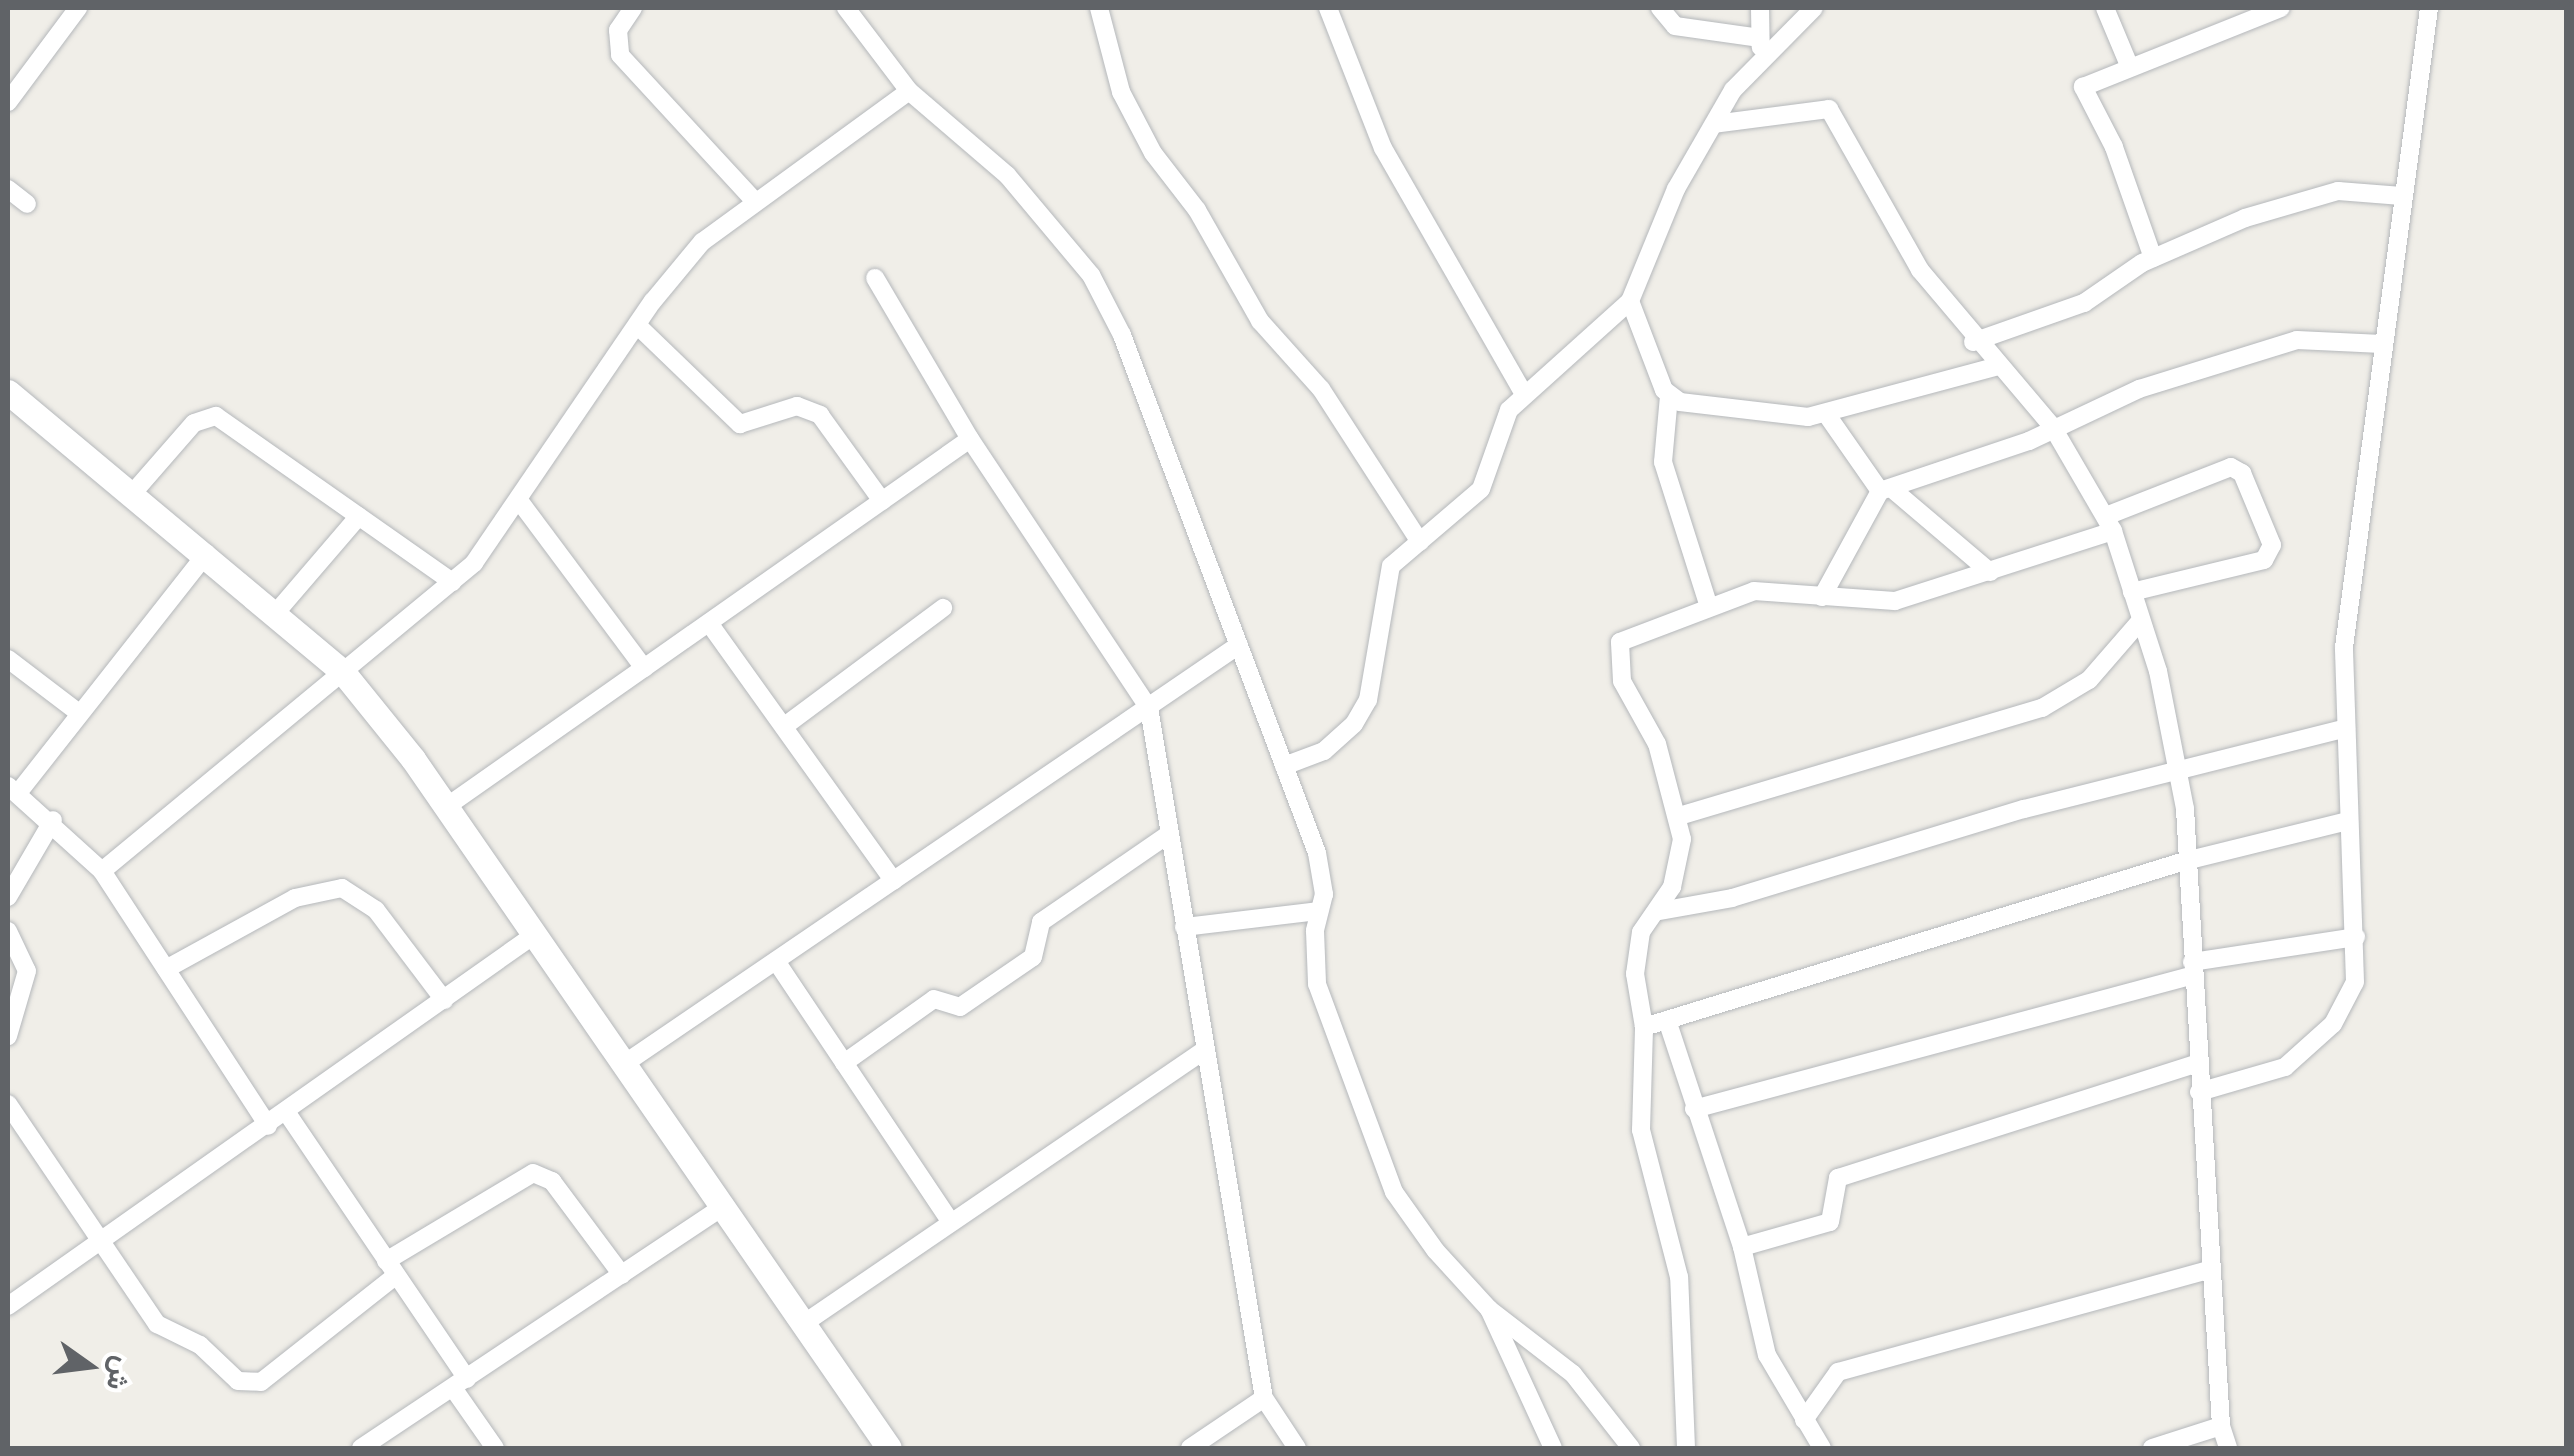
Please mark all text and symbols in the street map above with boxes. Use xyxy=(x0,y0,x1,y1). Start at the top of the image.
north arrow xyxy=(40,1316,140,1416)
text: ش xyxy=(100,1353,140,1394)

